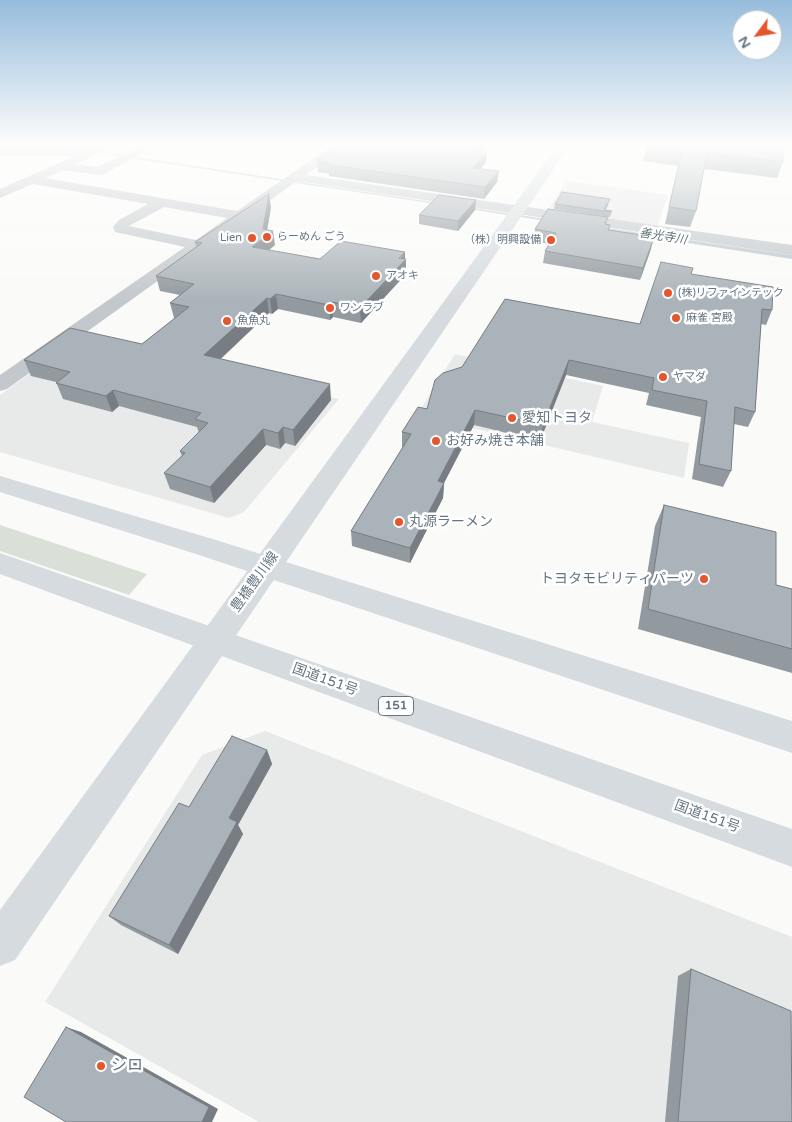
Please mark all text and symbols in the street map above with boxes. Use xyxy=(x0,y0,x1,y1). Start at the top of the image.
north arrow xyxy=(732,10,782,60)
text: N xyxy=(734,33,755,52)
water label: 善光寺川 xyxy=(638,226,688,248)
place label: らーめん ごう xyxy=(277,230,346,244)
place label: Lien xyxy=(220,231,242,245)
marker: らーめん ごう xyxy=(261,231,273,243)
marker: Lien xyxy=(246,232,258,244)
place label: （株）明興設備 xyxy=(464,233,541,247)
marker: （株）明興設備 xyxy=(545,234,557,246)
place label: アオキ xyxy=(386,269,419,283)
marker: アオキ xyxy=(370,270,382,282)
place label: (株)リファインテック xyxy=(678,286,784,300)
marker: (株)リファインテック xyxy=(662,287,674,299)
place label: ワンラブ xyxy=(340,301,384,315)
marker: ワンラブ xyxy=(324,302,336,314)
place label: 麻雀 宮殿 xyxy=(686,311,733,325)
marker: 麻雀 宮殿 xyxy=(670,312,682,324)
place label: 魚魚丸 xyxy=(237,314,270,328)
marker: 魚魚丸 xyxy=(221,315,233,327)
place label: ヤマダ xyxy=(673,370,706,384)
marker: ヤマダ xyxy=(657,371,669,383)
place label: 愛知トヨタ xyxy=(522,410,592,426)
marker: 愛知トヨタ xyxy=(506,412,518,424)
place label: お好み焼き本舗 xyxy=(446,433,544,449)
marker: お好み焼き本舗 xyxy=(430,435,442,447)
place label: 丸源ラーメン xyxy=(409,514,493,530)
marker: 丸源ラーメン xyxy=(393,516,405,528)
street label: 豊橋豊川線 xyxy=(228,549,282,615)
place label: トヨタモビリティパーツ xyxy=(540,571,694,587)
marker: トヨタモビリティパーツ xyxy=(698,573,710,585)
street label: 国道151号 xyxy=(290,660,360,700)
road number: 151 xyxy=(378,696,414,716)
street label: 国道151号 xyxy=(672,797,742,837)
place label: シロ xyxy=(111,1056,143,1076)
marker: シロ xyxy=(95,1060,107,1072)

